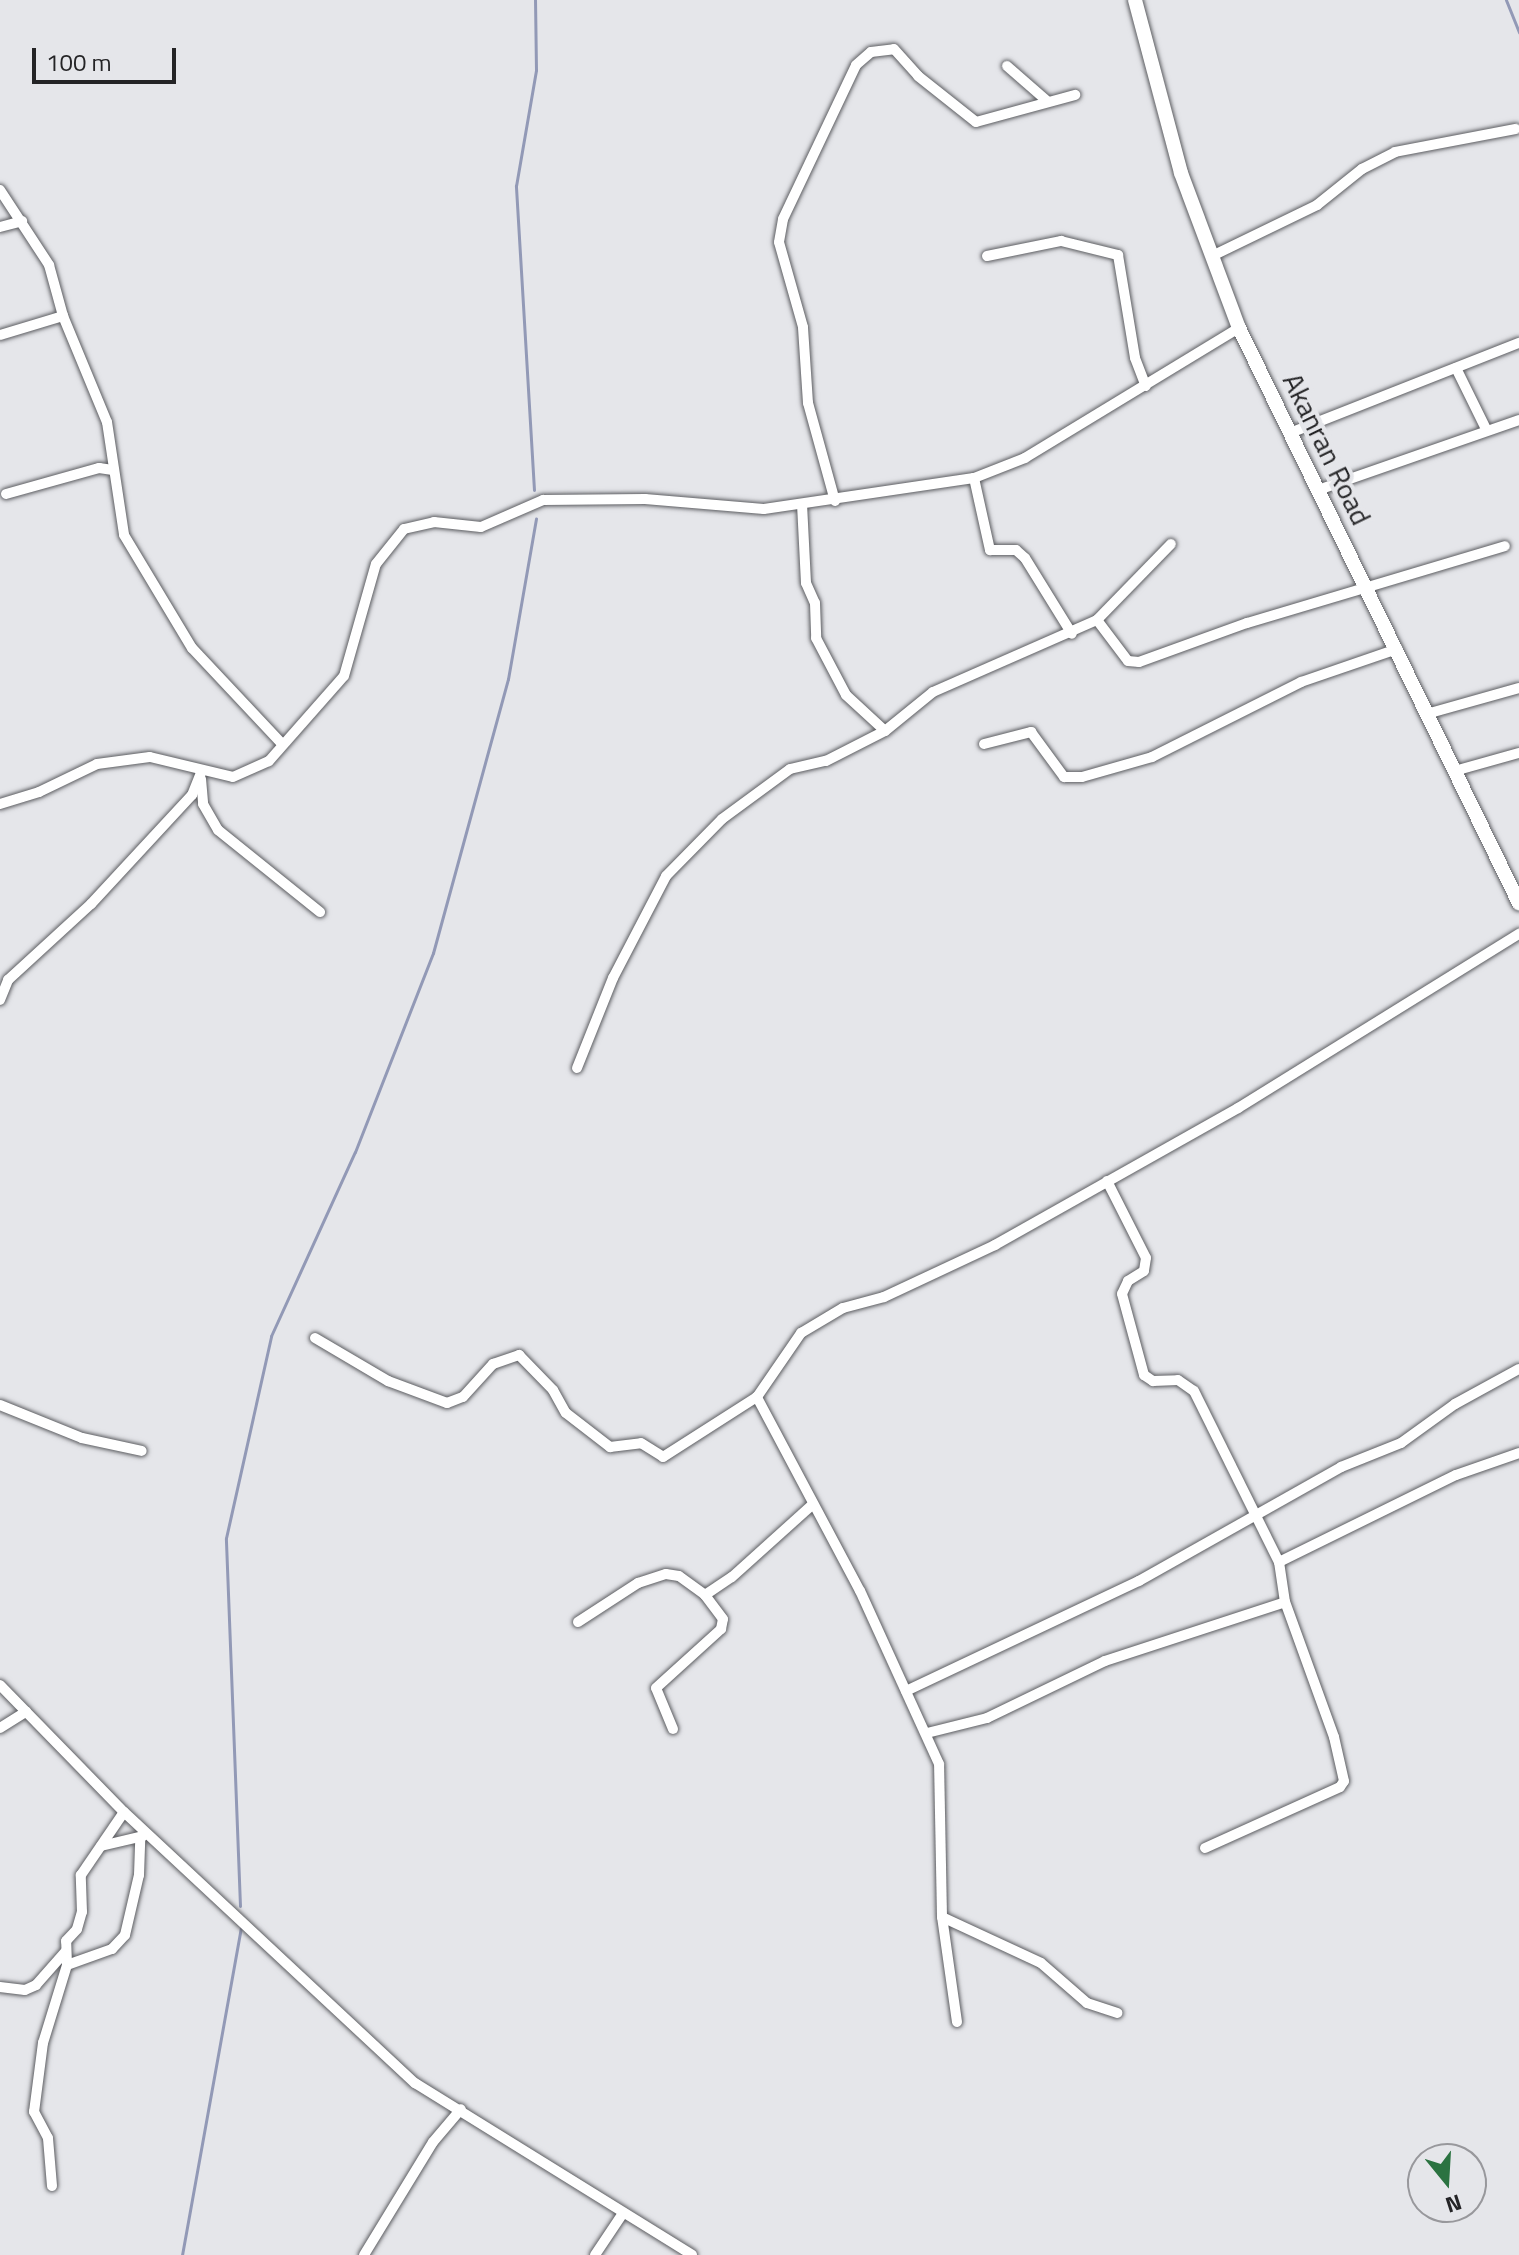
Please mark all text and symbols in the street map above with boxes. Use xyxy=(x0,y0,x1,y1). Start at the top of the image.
scale bar xyxy=(36,32,180,82)
text: 100 m xyxy=(46,44,112,80)
street label: Akanran Road xyxy=(1276,368,1378,530)
north arrow xyxy=(1407,2143,1487,2223)
text: N xyxy=(1441,2185,1466,2222)

